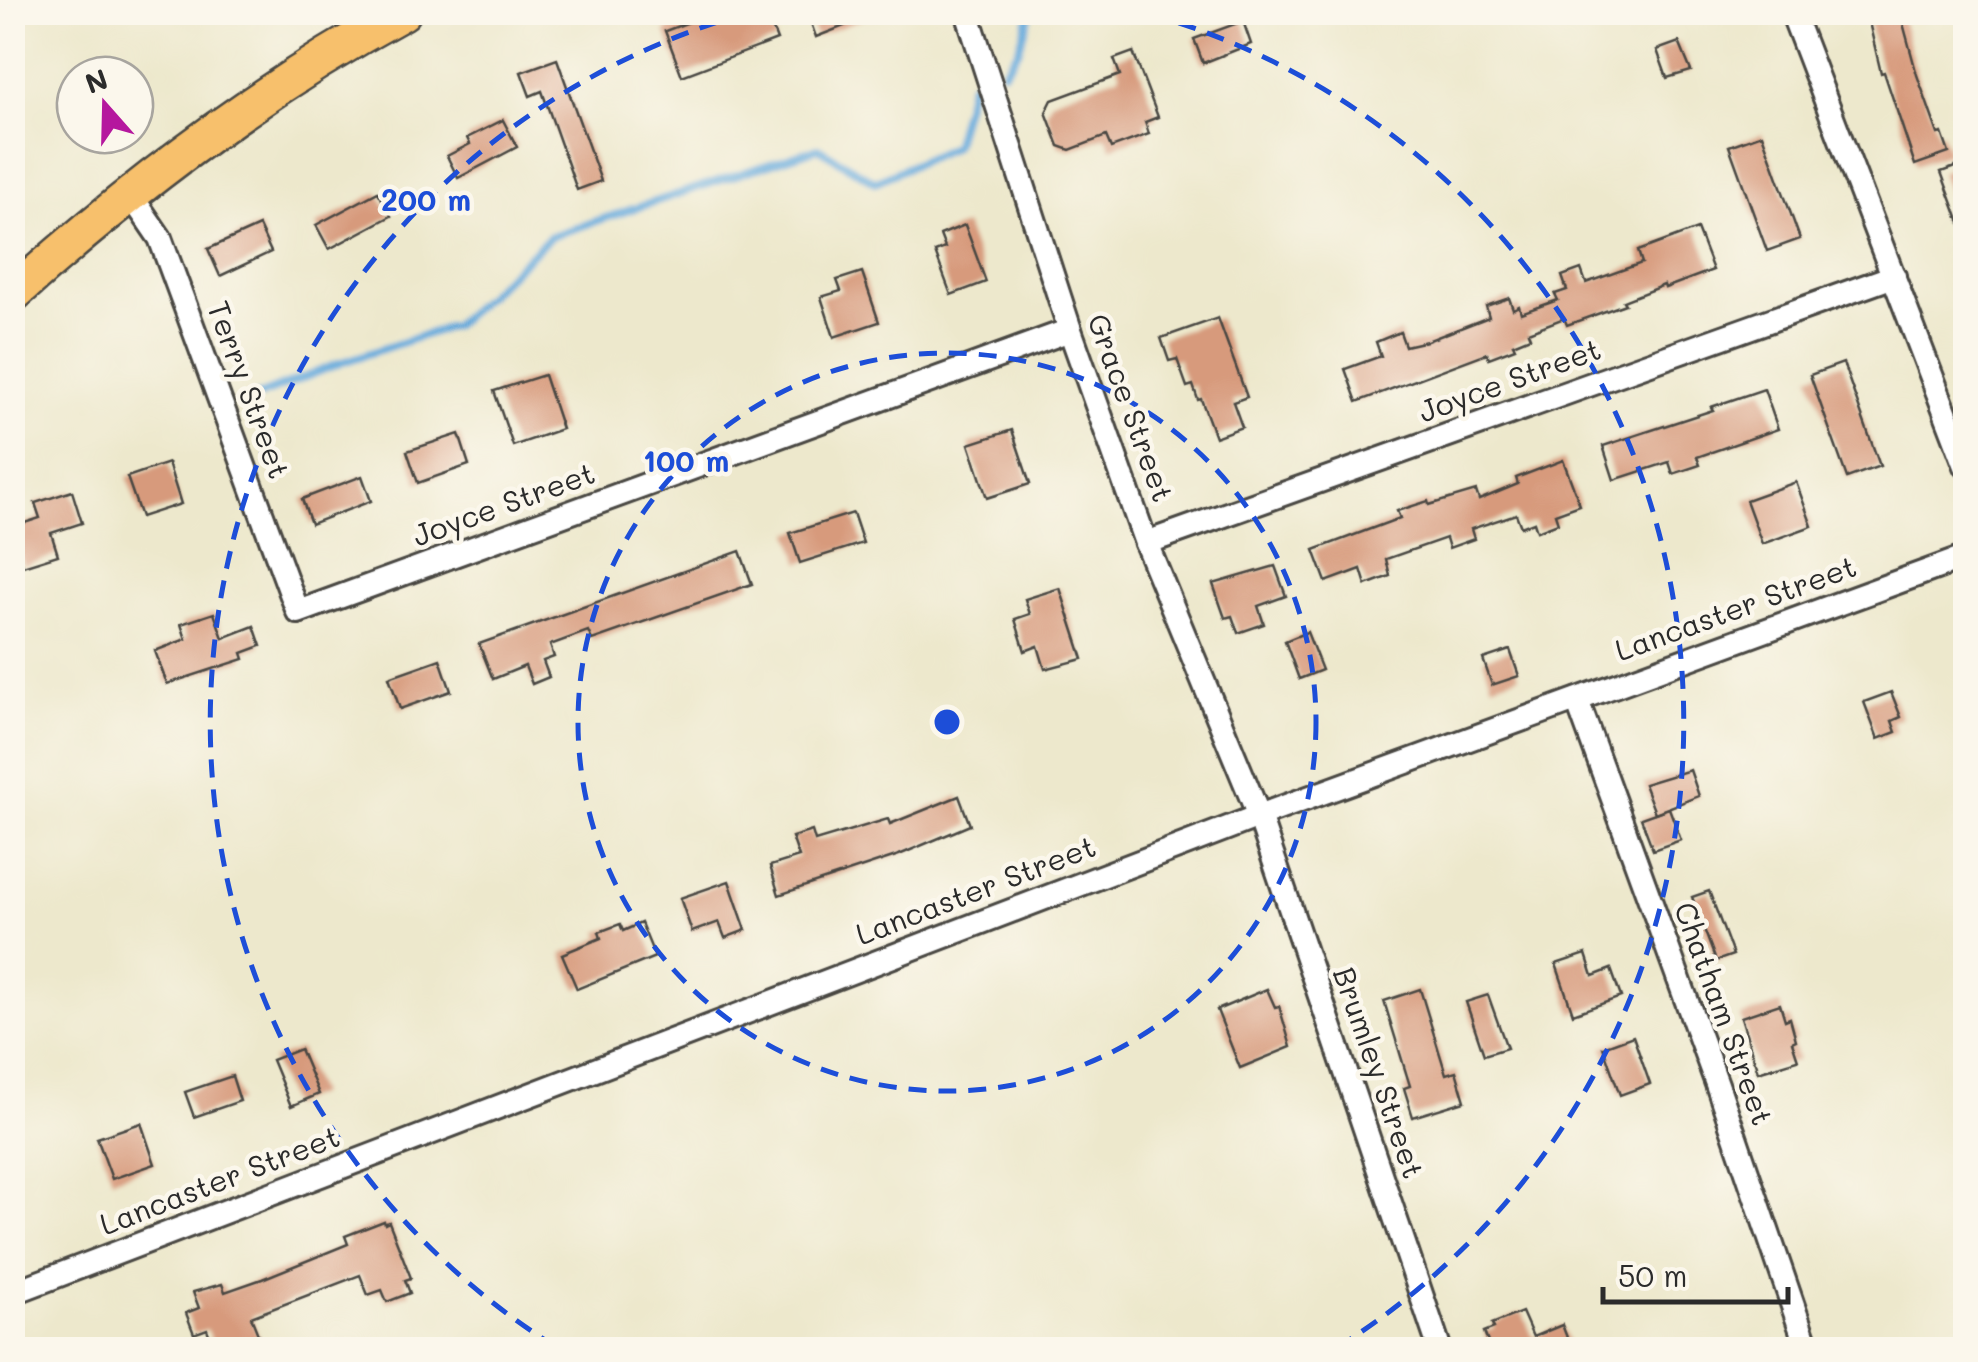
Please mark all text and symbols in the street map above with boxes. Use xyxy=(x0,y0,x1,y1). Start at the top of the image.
north arrow xyxy=(55,55,155,155)
text: N xyxy=(80,60,112,101)
text: 200 m xyxy=(381,179,471,219)
street label: Terry Street xyxy=(199,295,301,484)
street label: Grace Street xyxy=(1079,308,1184,507)
street label: Joyce Street xyxy=(1413,328,1606,431)
text: 100 m xyxy=(643,440,729,480)
street label: Joyce Street xyxy=(407,452,600,555)
street label: Lancaster Street xyxy=(1609,545,1861,669)
centre of rings xyxy=(929,704,965,740)
street label: Lancaster Street xyxy=(850,825,1101,953)
street label: Chatham Street xyxy=(1666,896,1784,1130)
street label: Brumley Street xyxy=(1325,961,1435,1183)
street label: Lancaster Street xyxy=(94,1115,345,1243)
scale bar xyxy=(1603,1242,1788,1304)
text: 50 m xyxy=(1618,1255,1688,1295)

